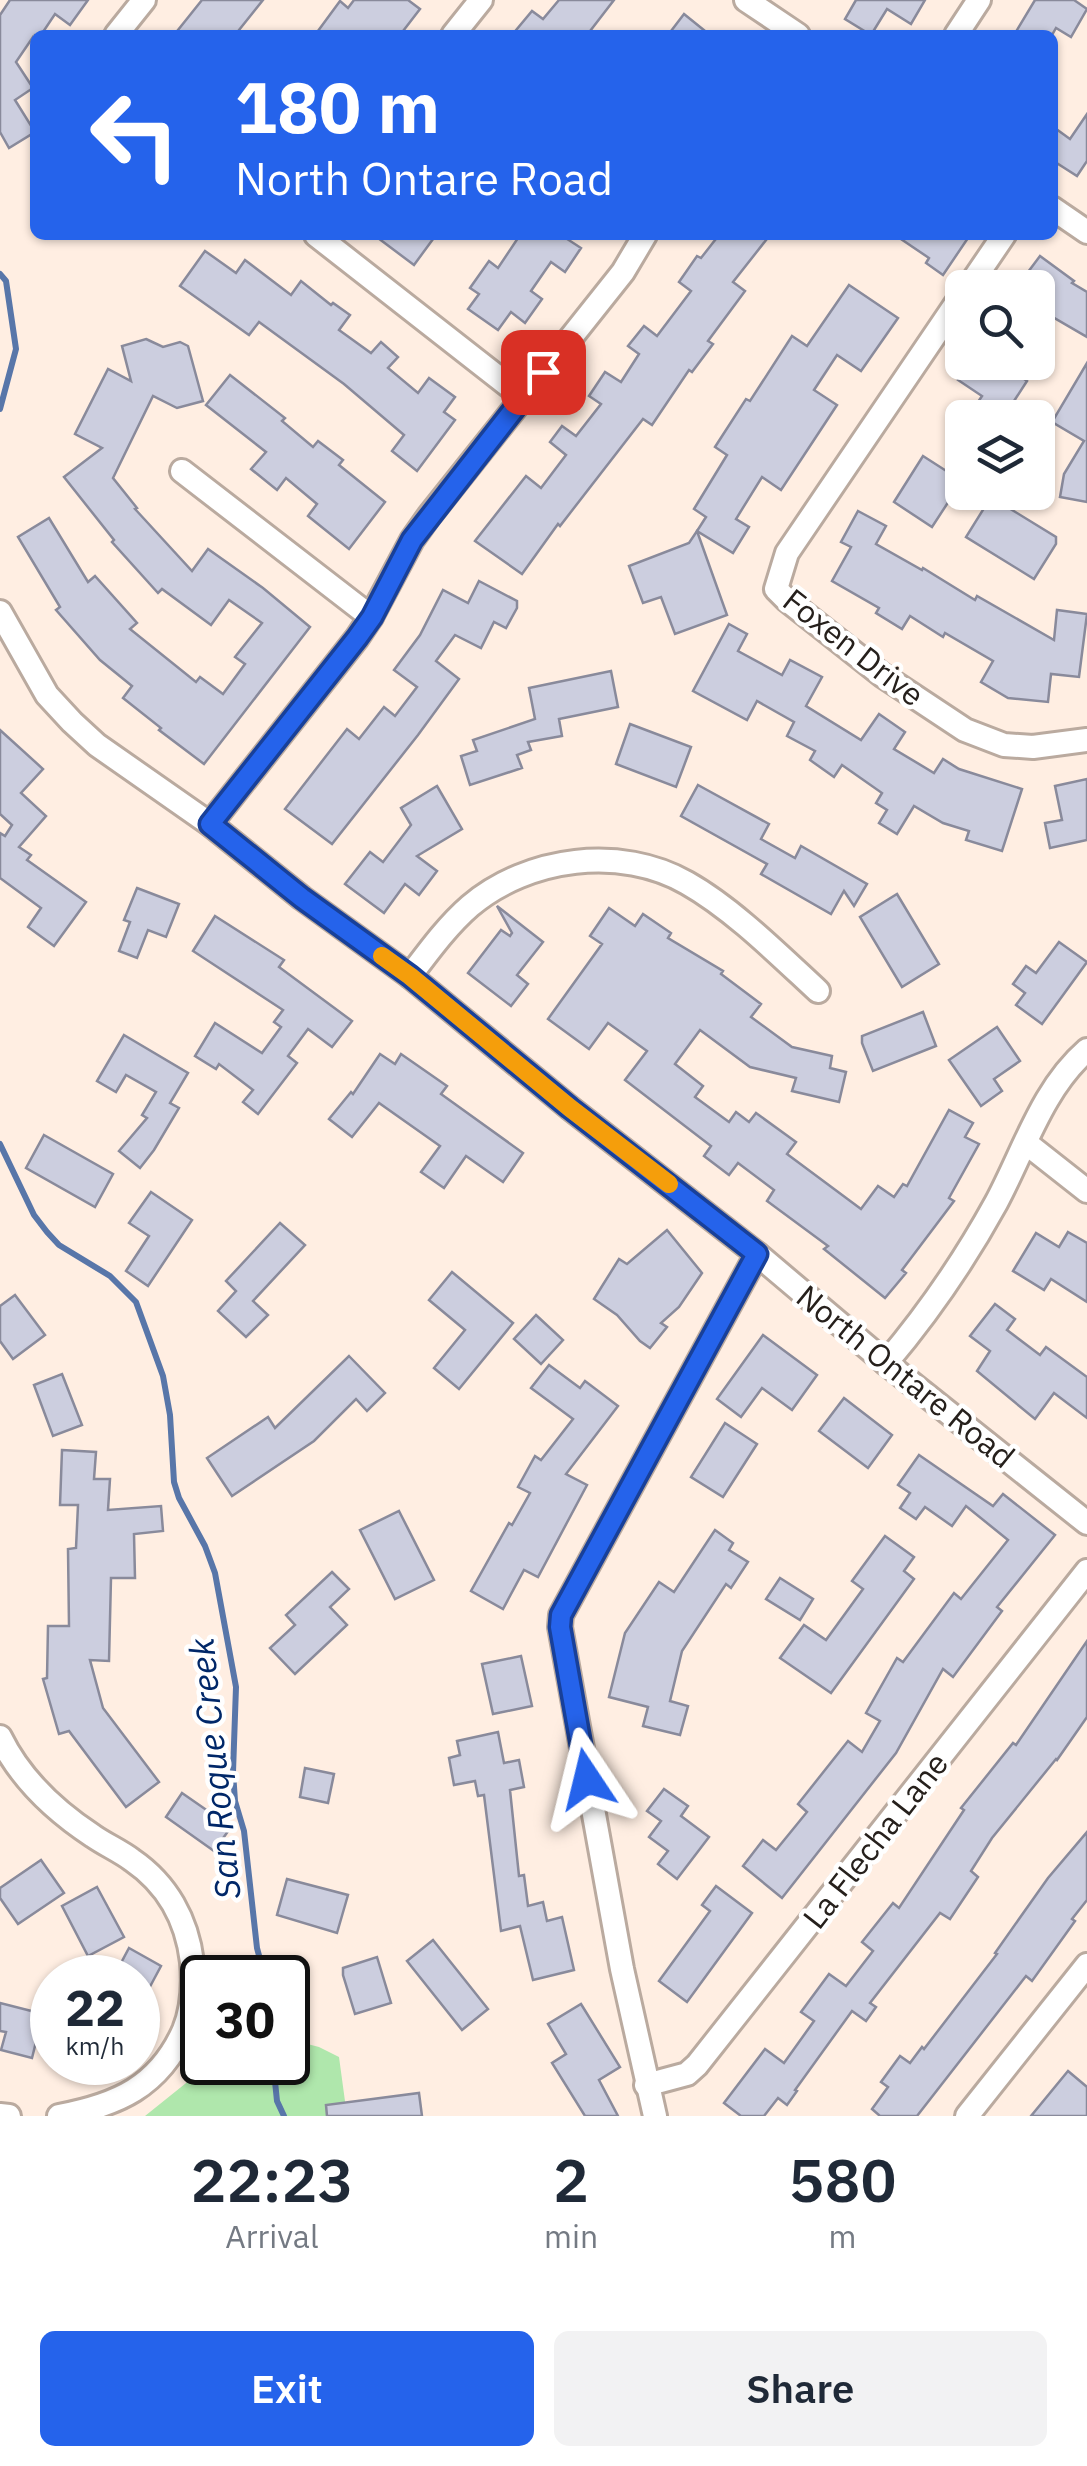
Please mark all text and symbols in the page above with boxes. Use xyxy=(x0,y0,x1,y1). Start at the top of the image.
text: 180 m xyxy=(235,61,440,152)
icon: left xyxy=(70,70,200,200)
text: North Ontare Road xyxy=(235,149,613,207)
map controls xyxy=(945,270,1055,510)
button: search xyxy=(945,270,1055,380)
pin xyxy=(501,330,586,415)
icon: arrive xyxy=(516,345,571,400)
button: layers xyxy=(945,400,1055,510)
street label: Foxen Drive xyxy=(775,579,933,715)
street label: North Ontare Road xyxy=(788,1275,1024,1477)
water label: San Roque Creek xyxy=(177,1635,251,1902)
position arrow xyxy=(535,1727,639,1831)
street label: La Flecha Lane xyxy=(793,1743,957,1937)
speed limit sign: 30 xyxy=(180,1955,310,2085)
text: 22 xyxy=(65,1975,125,2040)
text: km/h xyxy=(66,2029,124,2062)
text: 22:23 xyxy=(190,2140,354,2219)
text: 2 xyxy=(553,2140,589,2219)
text: 580 xyxy=(789,2140,897,2219)
text: Arrival xyxy=(225,2215,319,2257)
text: min xyxy=(544,2215,598,2257)
text: m xyxy=(829,2215,857,2257)
button: Exit xyxy=(40,2331,534,2446)
button: Share xyxy=(554,2331,1047,2446)

